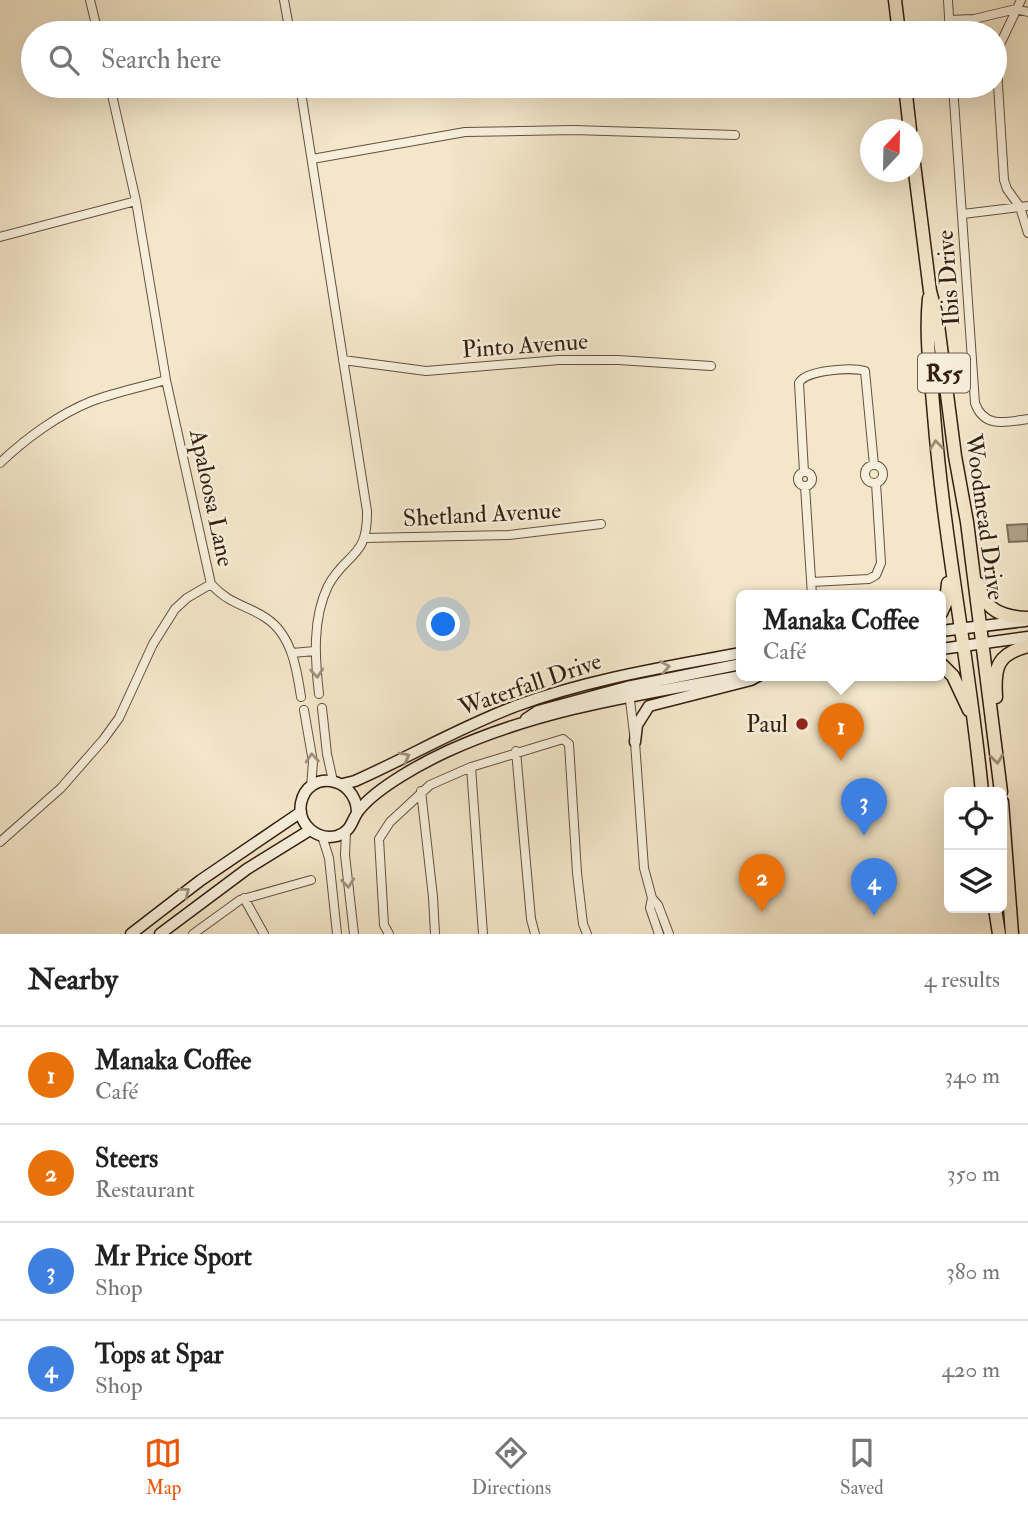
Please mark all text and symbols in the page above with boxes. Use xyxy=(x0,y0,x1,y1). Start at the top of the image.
search box xyxy=(21,21,1007,98)
icon: search xyxy=(45,41,83,79)
text: Search here xyxy=(101,44,221,76)
north arrow xyxy=(860,119,923,182)
street label: Ibis Drive xyxy=(930,229,967,327)
street label: Pinto Avenue xyxy=(461,326,589,365)
road number: R55 xyxy=(918,354,970,392)
street label: Apaloosa Lane xyxy=(182,426,241,569)
street label: Woodmead Drive xyxy=(957,431,1012,602)
one-way arrow xyxy=(929,439,944,450)
street label: Shetland Avenue xyxy=(402,495,562,534)
popup xyxy=(736,590,946,681)
text: Manaka Coffee xyxy=(763,605,919,637)
your location xyxy=(426,607,460,641)
text: Café xyxy=(763,637,806,666)
street label: Waterfall Drive xyxy=(454,646,606,724)
one-way arrow xyxy=(659,660,671,675)
one-way arrow xyxy=(309,668,324,679)
pin: 1 xyxy=(818,703,864,761)
place label: Paul xyxy=(746,709,788,740)
marker: Paul xyxy=(794,716,810,732)
one-way arrow xyxy=(398,751,410,765)
one-way arrow xyxy=(305,752,320,763)
one-way arrow xyxy=(989,753,1004,764)
pin: 3 xyxy=(841,778,887,836)
map controls xyxy=(944,787,1007,913)
button: locate xyxy=(944,787,1007,850)
button: layers xyxy=(944,850,1007,913)
pin: 2 xyxy=(739,854,785,912)
pin: 4 xyxy=(851,858,897,916)
one-way arrow xyxy=(341,877,356,889)
one-way arrow xyxy=(178,888,190,901)
text: Nearby xyxy=(28,961,118,998)
text: 4 results xyxy=(924,965,1000,994)
text: Manaka Coffee xyxy=(95,1045,251,1077)
text: 1 xyxy=(47,1061,55,1090)
text: 340 m xyxy=(944,1061,1000,1090)
text: Café xyxy=(95,1077,138,1106)
text: Steers xyxy=(95,1143,158,1175)
text: 2 xyxy=(45,1159,57,1188)
text: 350 m xyxy=(947,1159,1000,1188)
text: Restaurant xyxy=(95,1175,195,1204)
text: Mr Price Sport xyxy=(95,1241,252,1273)
text: 3 xyxy=(47,1257,55,1286)
text: 380 m xyxy=(946,1257,1000,1286)
text: Shop xyxy=(95,1273,143,1302)
text: Tops at Spar xyxy=(95,1339,224,1371)
text: 4 xyxy=(45,1355,57,1384)
text: 420 m xyxy=(941,1355,1000,1384)
text: Shop xyxy=(95,1371,143,1400)
tab: Map xyxy=(144,1434,182,1500)
tab: Directions xyxy=(471,1434,551,1500)
tab: Saved xyxy=(840,1434,884,1500)

